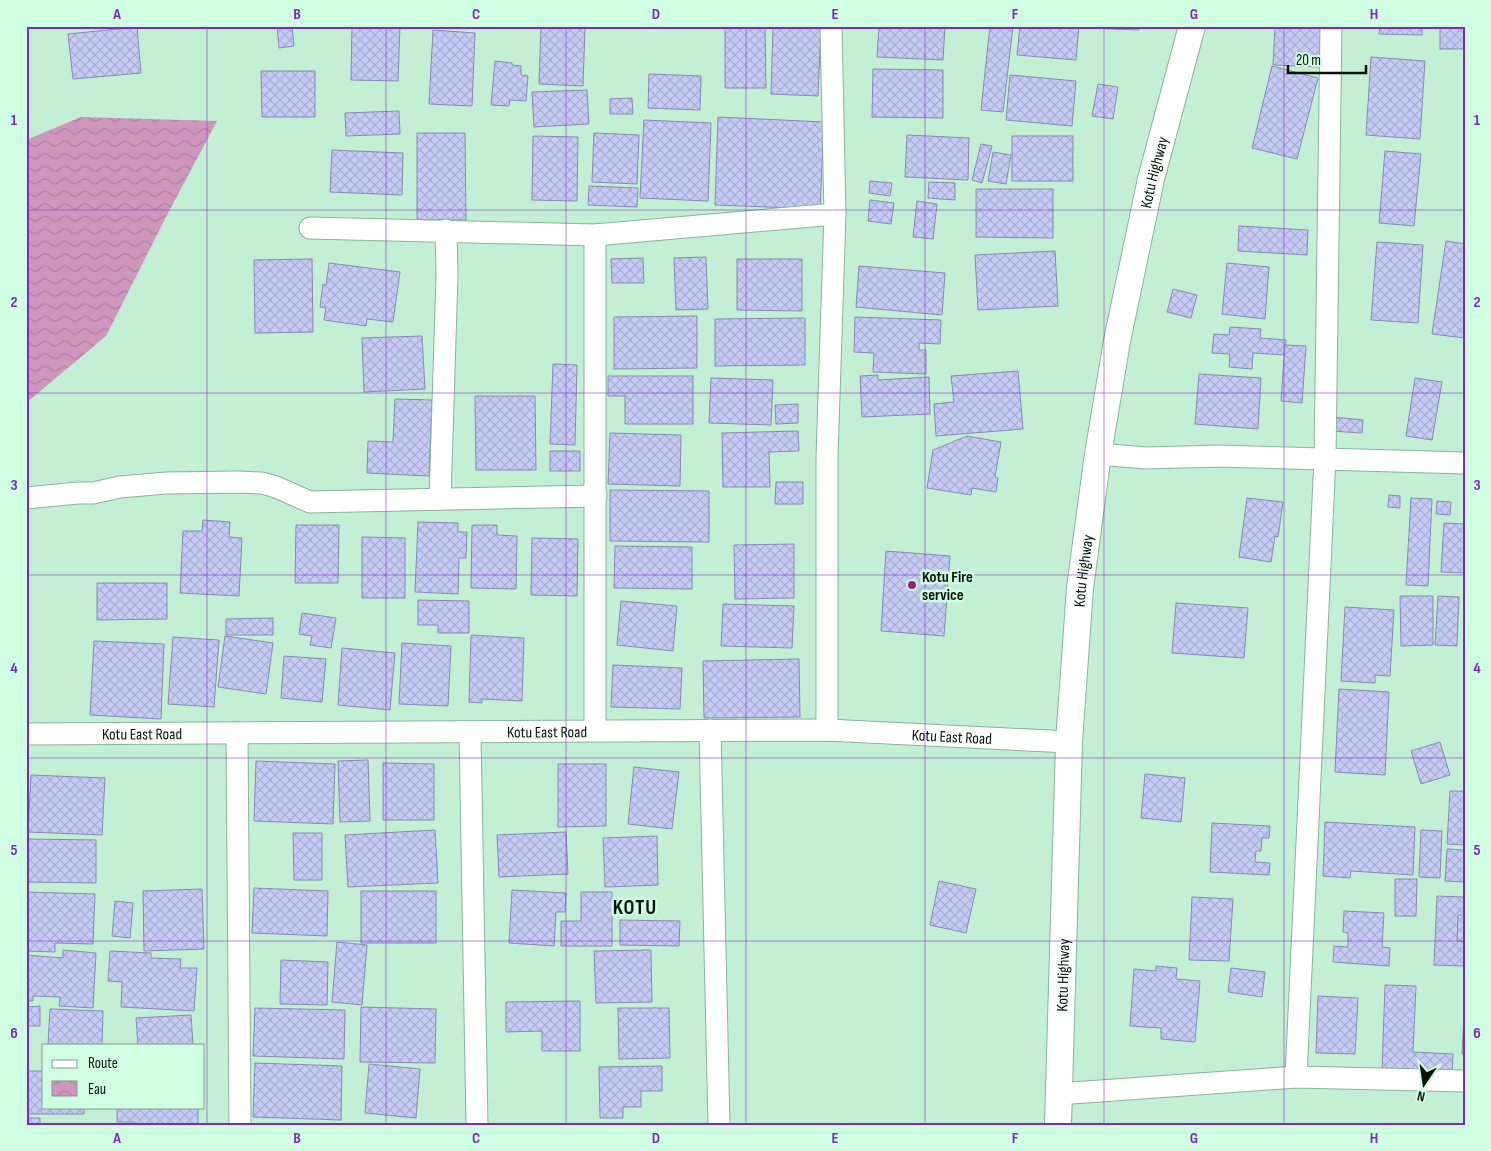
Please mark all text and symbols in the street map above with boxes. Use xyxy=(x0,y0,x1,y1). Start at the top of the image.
text: A xyxy=(112,5,121,24)
text: B xyxy=(293,5,301,24)
text: C xyxy=(472,5,480,24)
text: D xyxy=(652,5,660,24)
text: E xyxy=(832,5,839,24)
text: F xyxy=(1012,5,1019,24)
text: G xyxy=(1190,5,1198,24)
text: H xyxy=(1370,5,1378,24)
scale bar xyxy=(1288,42,1366,74)
text: 20 m xyxy=(1296,51,1321,70)
text: 1 xyxy=(11,111,18,130)
text: 1 xyxy=(1474,111,1481,130)
street label: Kotu Highway xyxy=(1137,135,1173,210)
text: 2 xyxy=(10,293,18,312)
text: 2 xyxy=(1473,293,1481,312)
text: 3 xyxy=(10,476,18,495)
text: 3 xyxy=(1473,476,1481,495)
street label: Kotu Highway xyxy=(1071,533,1098,608)
place label: Kotu Fire service xyxy=(922,568,973,605)
marker: Kotu Fire service xyxy=(906,579,918,591)
text: 4 xyxy=(10,659,18,678)
text: 4 xyxy=(1473,659,1481,678)
street label: Kotu East Road xyxy=(507,723,587,743)
street label: Kotu East Road xyxy=(102,725,182,745)
street label: Kotu East Road xyxy=(911,726,992,749)
text: 5 xyxy=(10,841,18,860)
text: 5 xyxy=(1473,841,1481,860)
district label: KOTU xyxy=(613,895,657,920)
street label: Kotu Highway xyxy=(1053,938,1074,1012)
text: 6 xyxy=(10,1024,18,1043)
text: 6 xyxy=(1473,1024,1481,1043)
legend xyxy=(42,1044,205,1108)
text: Route xyxy=(88,1054,118,1073)
north arrow xyxy=(1398,1058,1448,1108)
text: Eau xyxy=(88,1080,106,1099)
text: N xyxy=(1416,1087,1427,1105)
text: A xyxy=(112,1129,121,1148)
text: B xyxy=(293,1129,301,1148)
text: C xyxy=(472,1129,480,1148)
text: D xyxy=(652,1129,660,1148)
text: E xyxy=(832,1129,839,1148)
text: F xyxy=(1012,1129,1019,1148)
text: G xyxy=(1190,1129,1198,1148)
text: H xyxy=(1370,1129,1378,1148)

